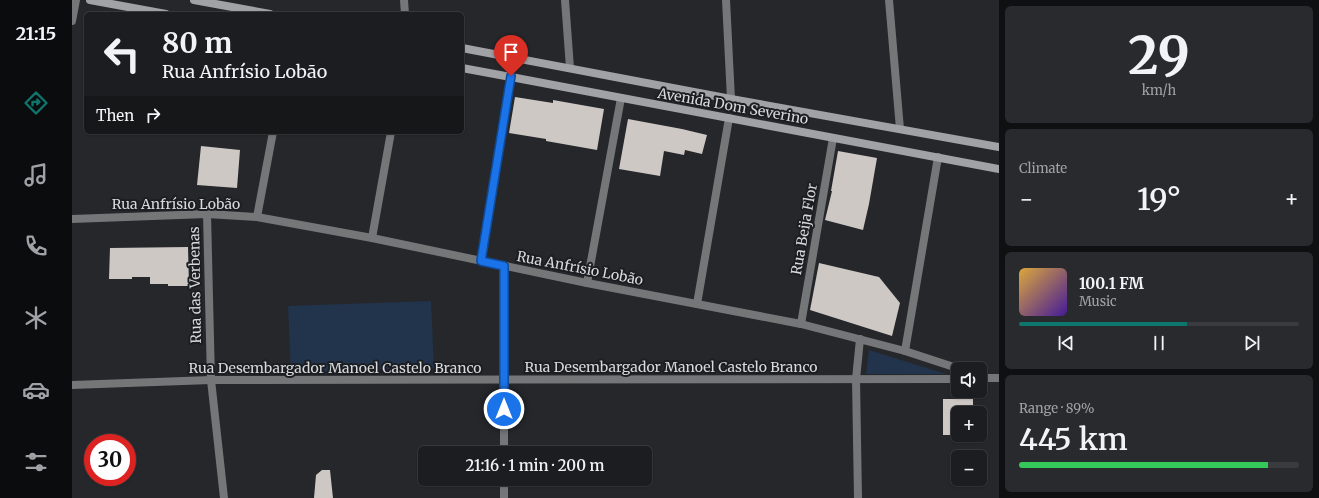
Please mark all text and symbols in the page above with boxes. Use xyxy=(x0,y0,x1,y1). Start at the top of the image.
text: 21:15 xyxy=(16,22,56,45)
text: 29 xyxy=(1128,23,1190,88)
text: 80 m xyxy=(162,25,233,61)
icon: left xyxy=(96,28,148,80)
pin xyxy=(494,35,528,76)
icon: arrive xyxy=(500,41,522,63)
text: Rua Anfrísio Lobão xyxy=(162,60,327,83)
text: km/h xyxy=(1142,82,1176,99)
street label: Avenida Dom Severino xyxy=(655,84,810,128)
icon: directions xyxy=(22,89,50,117)
icon: right xyxy=(142,104,164,126)
text: Then xyxy=(96,106,134,125)
text: Climate xyxy=(1019,160,1067,177)
icon: music xyxy=(22,161,50,189)
text: 19° xyxy=(1137,180,1181,218)
street label: Rua Beija Flor xyxy=(787,182,821,276)
text: − xyxy=(1019,185,1034,213)
text: + xyxy=(1284,185,1299,213)
street label: Rua Anfrísio Lobão xyxy=(112,195,240,213)
street label: Rua das Verbenas xyxy=(185,226,205,344)
icon: phone xyxy=(22,232,50,260)
street label: Rua Anfrísio Lobão xyxy=(515,247,645,289)
text: 100.1 FM xyxy=(1079,274,1144,293)
text: Music xyxy=(1079,293,1117,310)
icon: climate xyxy=(22,304,50,332)
icon: previous xyxy=(1055,332,1077,354)
icon: pause xyxy=(1148,332,1170,354)
icon: next xyxy=(1241,332,1263,354)
street label: Rua Desembargador Manoel Castelo Branco xyxy=(524,358,818,376)
street label: Rua Desembargador Manoel Castelo Branco xyxy=(188,359,482,377)
map controls xyxy=(951,362,987,486)
button: sound xyxy=(951,362,987,398)
icon: car xyxy=(22,376,50,404)
position arrow xyxy=(483,388,525,430)
text: Range · 89% xyxy=(1019,400,1094,417)
button: + xyxy=(951,406,987,442)
text: 445 km xyxy=(1019,420,1128,458)
speed limit sign: 30 xyxy=(84,434,136,486)
icon: filters xyxy=(22,448,50,476)
button: − xyxy=(951,450,987,486)
text: 21:16 · 1 min · 200 m xyxy=(466,456,604,475)

